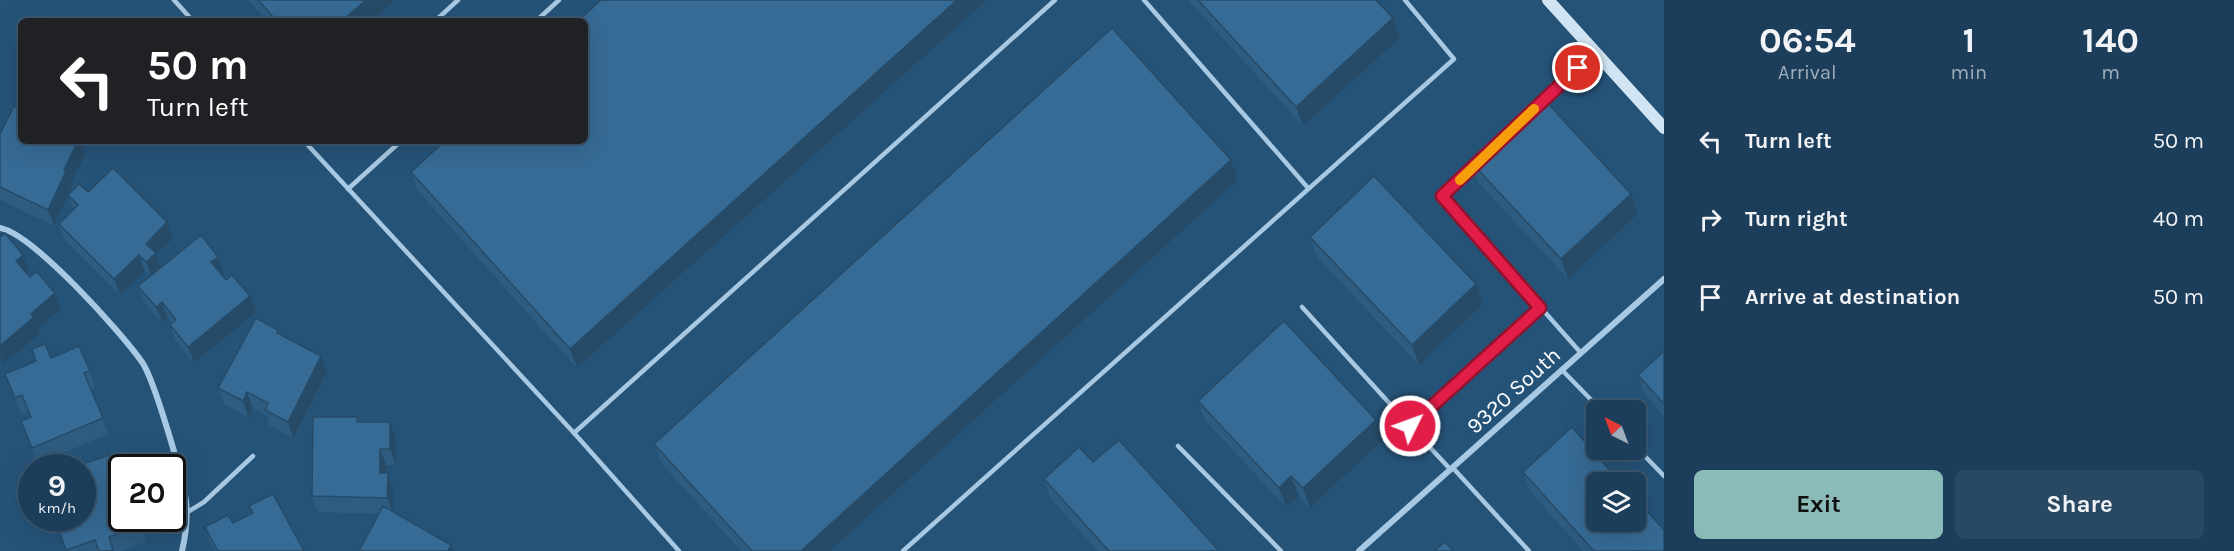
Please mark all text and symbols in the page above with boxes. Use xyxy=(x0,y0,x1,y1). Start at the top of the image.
text: 06:54 xyxy=(1759,19,1856,61)
text: 1 xyxy=(1962,19,1975,61)
text: 140 xyxy=(2082,19,2139,61)
text: 50 m xyxy=(147,40,249,90)
icon: left xyxy=(48,42,126,120)
pin xyxy=(1552,42,1603,93)
icon: arrive xyxy=(1561,51,1594,84)
text: Arrival xyxy=(1778,61,1837,84)
text: min xyxy=(1950,61,1987,84)
text: m xyxy=(2101,61,2120,84)
text: Turn left xyxy=(147,91,248,123)
icon: left xyxy=(1694,125,1727,158)
text: Turn left xyxy=(1745,128,1832,154)
text: 50 m xyxy=(2153,128,2204,154)
icon: right xyxy=(1694,203,1727,236)
text: Turn right xyxy=(1745,206,1848,232)
text: 40 m xyxy=(2153,206,2204,232)
icon: arrive xyxy=(1694,281,1727,314)
text: Arrive at destination xyxy=(1745,284,1960,310)
text: 50 m xyxy=(2153,284,2204,310)
street label: 9320 South xyxy=(1462,342,1566,440)
position arrow xyxy=(1378,394,1442,458)
north arrow xyxy=(1586,400,1646,460)
map controls xyxy=(1586,400,1646,532)
speed limit sign: 20 xyxy=(108,454,186,532)
text: 9 xyxy=(48,468,66,504)
button: Exit xyxy=(1694,470,1943,539)
button: Share xyxy=(1955,470,2204,539)
button: layers xyxy=(1586,472,1646,532)
text: km/h xyxy=(38,499,76,517)

